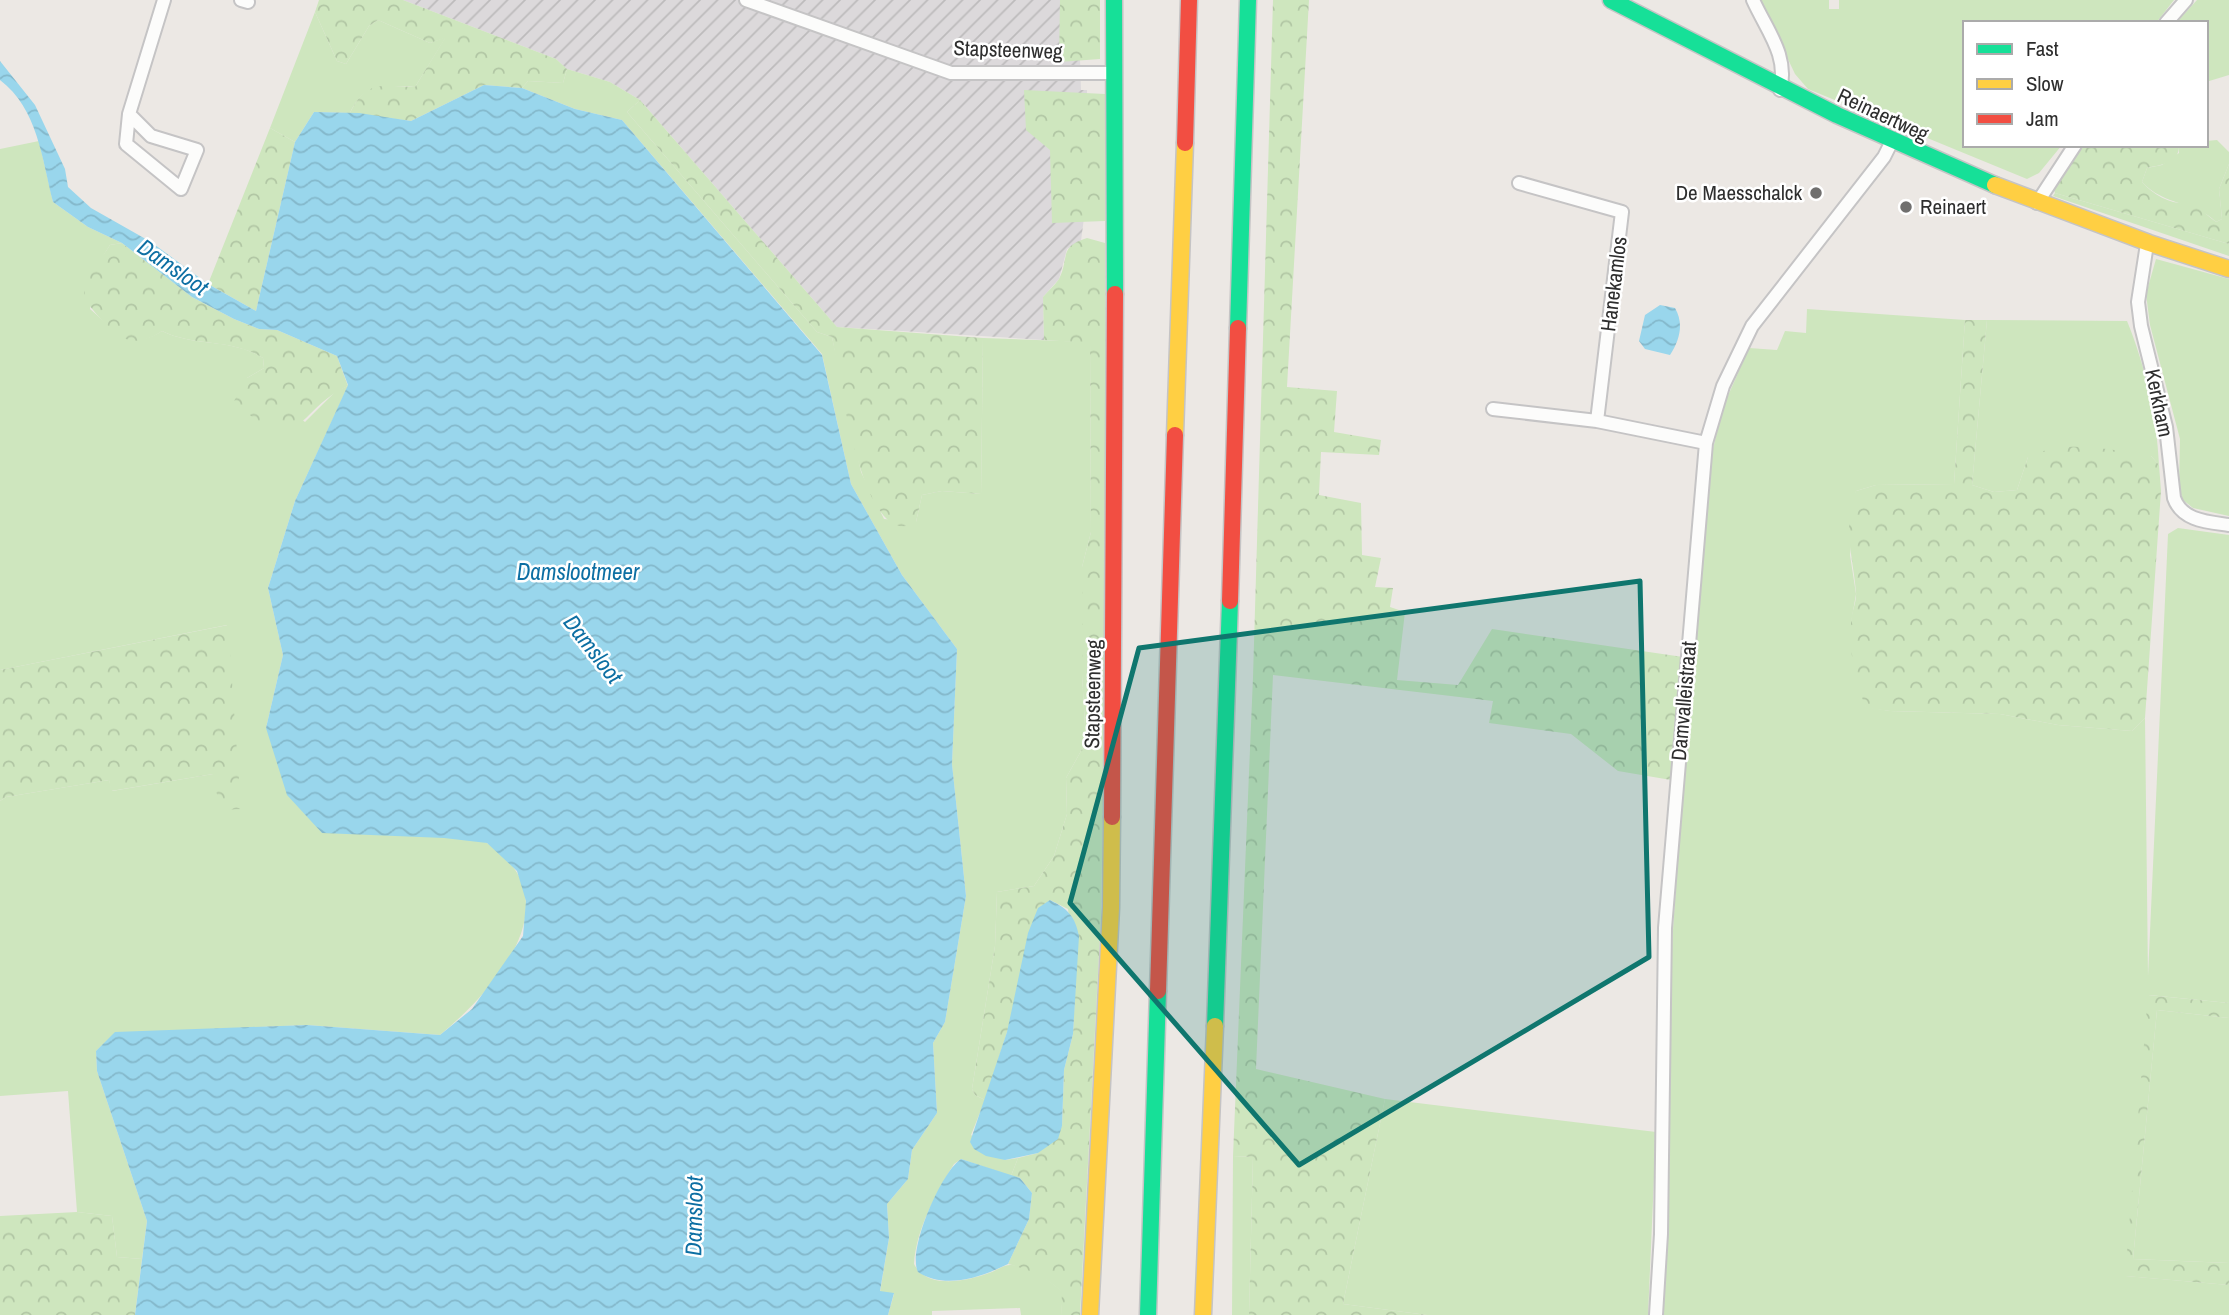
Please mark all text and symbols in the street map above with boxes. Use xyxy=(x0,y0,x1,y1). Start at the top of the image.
legend xyxy=(1963,21,2208,147)
street label: Stapsteenweg xyxy=(953,33,1063,66)
text: Fast xyxy=(2026,34,2059,63)
text: Slow xyxy=(2026,69,2064,98)
street label: Reinaertweg xyxy=(1833,81,1934,148)
text: Jam xyxy=(2026,104,2059,133)
place label: De Maesschalck xyxy=(1676,178,1802,207)
marker: De Maesschalck xyxy=(1808,185,1824,201)
place label: Reinaert xyxy=(1920,192,1986,221)
marker: Reinaert xyxy=(1898,199,1914,215)
water label: Damsloot xyxy=(132,231,215,303)
street label: Hanekamlos xyxy=(1593,235,1634,333)
street label: Kerkham xyxy=(2138,366,2181,440)
water label: Damslootmeer xyxy=(517,556,640,587)
water label: Damsloot xyxy=(557,608,631,690)
street label: Stapsteenweg xyxy=(1077,639,1108,749)
street label: Damvalleistraat xyxy=(1664,640,1703,762)
water label: Damsloot xyxy=(677,1175,710,1256)

